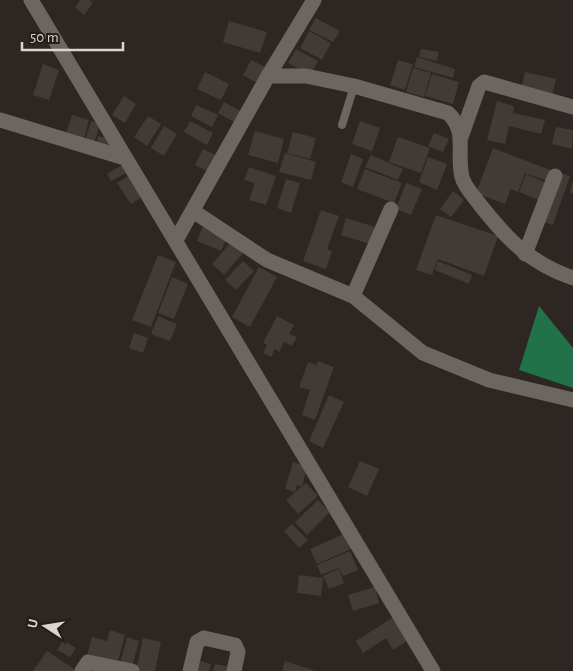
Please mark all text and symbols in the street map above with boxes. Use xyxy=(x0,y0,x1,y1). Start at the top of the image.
scale bar xyxy=(22,20,124,52)
text: 50 m xyxy=(30,30,59,45)
north arrow xyxy=(20,601,70,651)
text: U xyxy=(25,618,41,629)

